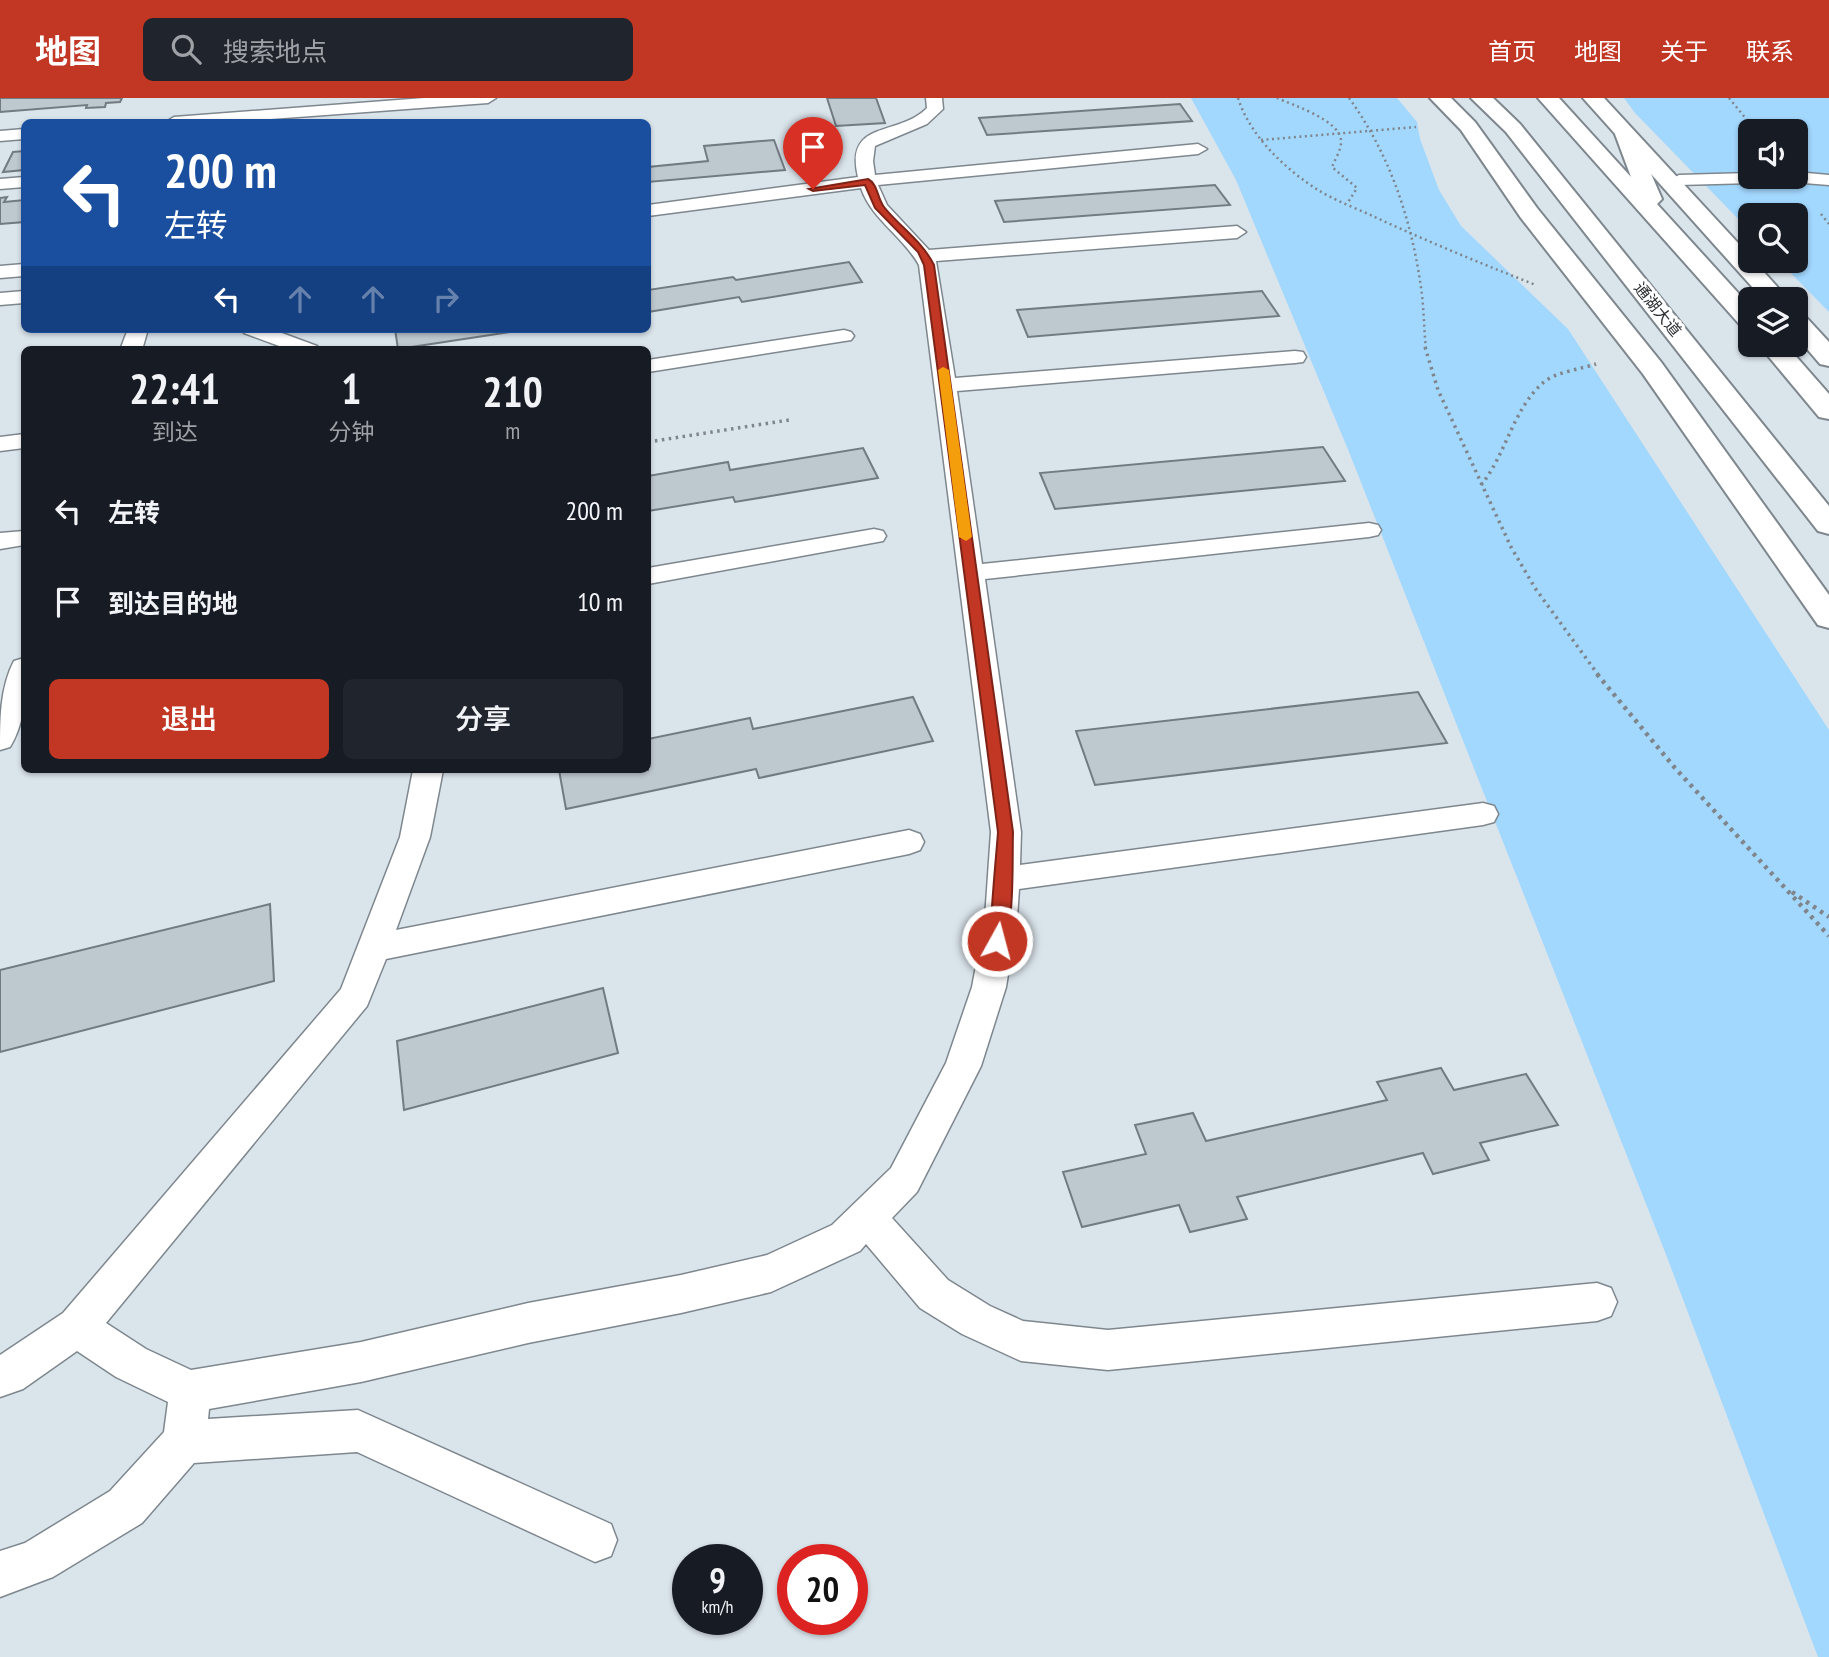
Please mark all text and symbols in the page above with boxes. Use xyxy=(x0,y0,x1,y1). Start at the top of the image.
search box xyxy=(143,18,633,81)
text: 地图 xyxy=(35,29,101,72)
icon: search xyxy=(167,30,205,68)
text: 搜索地点 xyxy=(223,35,327,68)
text: 首页 xyxy=(1488,36,1536,67)
text: 地图 xyxy=(1574,36,1622,67)
text: 关于 xyxy=(1660,36,1708,67)
text: 联系 xyxy=(1746,36,1794,67)
pin xyxy=(783,117,843,189)
map controls xyxy=(1738,119,1808,357)
button: sound xyxy=(1738,119,1808,189)
icon: arrive xyxy=(794,128,832,166)
text: 200 m xyxy=(164,138,277,202)
icon: left xyxy=(49,147,140,238)
button: search xyxy=(1738,203,1808,273)
text: 左转 xyxy=(164,204,228,246)
street label: 通湖大道 xyxy=(1630,278,1686,340)
icon: left xyxy=(208,280,246,318)
icon: ahead xyxy=(281,280,319,318)
icon: ahead xyxy=(354,280,392,318)
icon: right xyxy=(427,280,465,318)
button: layers xyxy=(1738,287,1808,357)
text: 22:41 xyxy=(129,361,220,416)
text: 1 xyxy=(341,361,361,416)
text: 210 xyxy=(483,364,543,419)
text: m xyxy=(505,416,520,445)
text: 到达 xyxy=(152,417,198,446)
text: 分钟 xyxy=(328,417,374,446)
icon: left xyxy=(49,492,87,530)
text: 200 m xyxy=(565,494,623,527)
text: 左转 xyxy=(108,496,160,529)
icon: arrive xyxy=(49,583,87,621)
text: 10 m xyxy=(577,585,623,618)
text: 到达目的地 xyxy=(108,587,238,620)
button: 退出 xyxy=(49,679,329,759)
button: 分享 xyxy=(343,679,623,759)
position arrow xyxy=(960,904,1034,978)
speed limit sign: 20 xyxy=(777,1544,868,1635)
text: 9 xyxy=(709,1557,726,1603)
text: km/h xyxy=(702,1595,733,1618)

